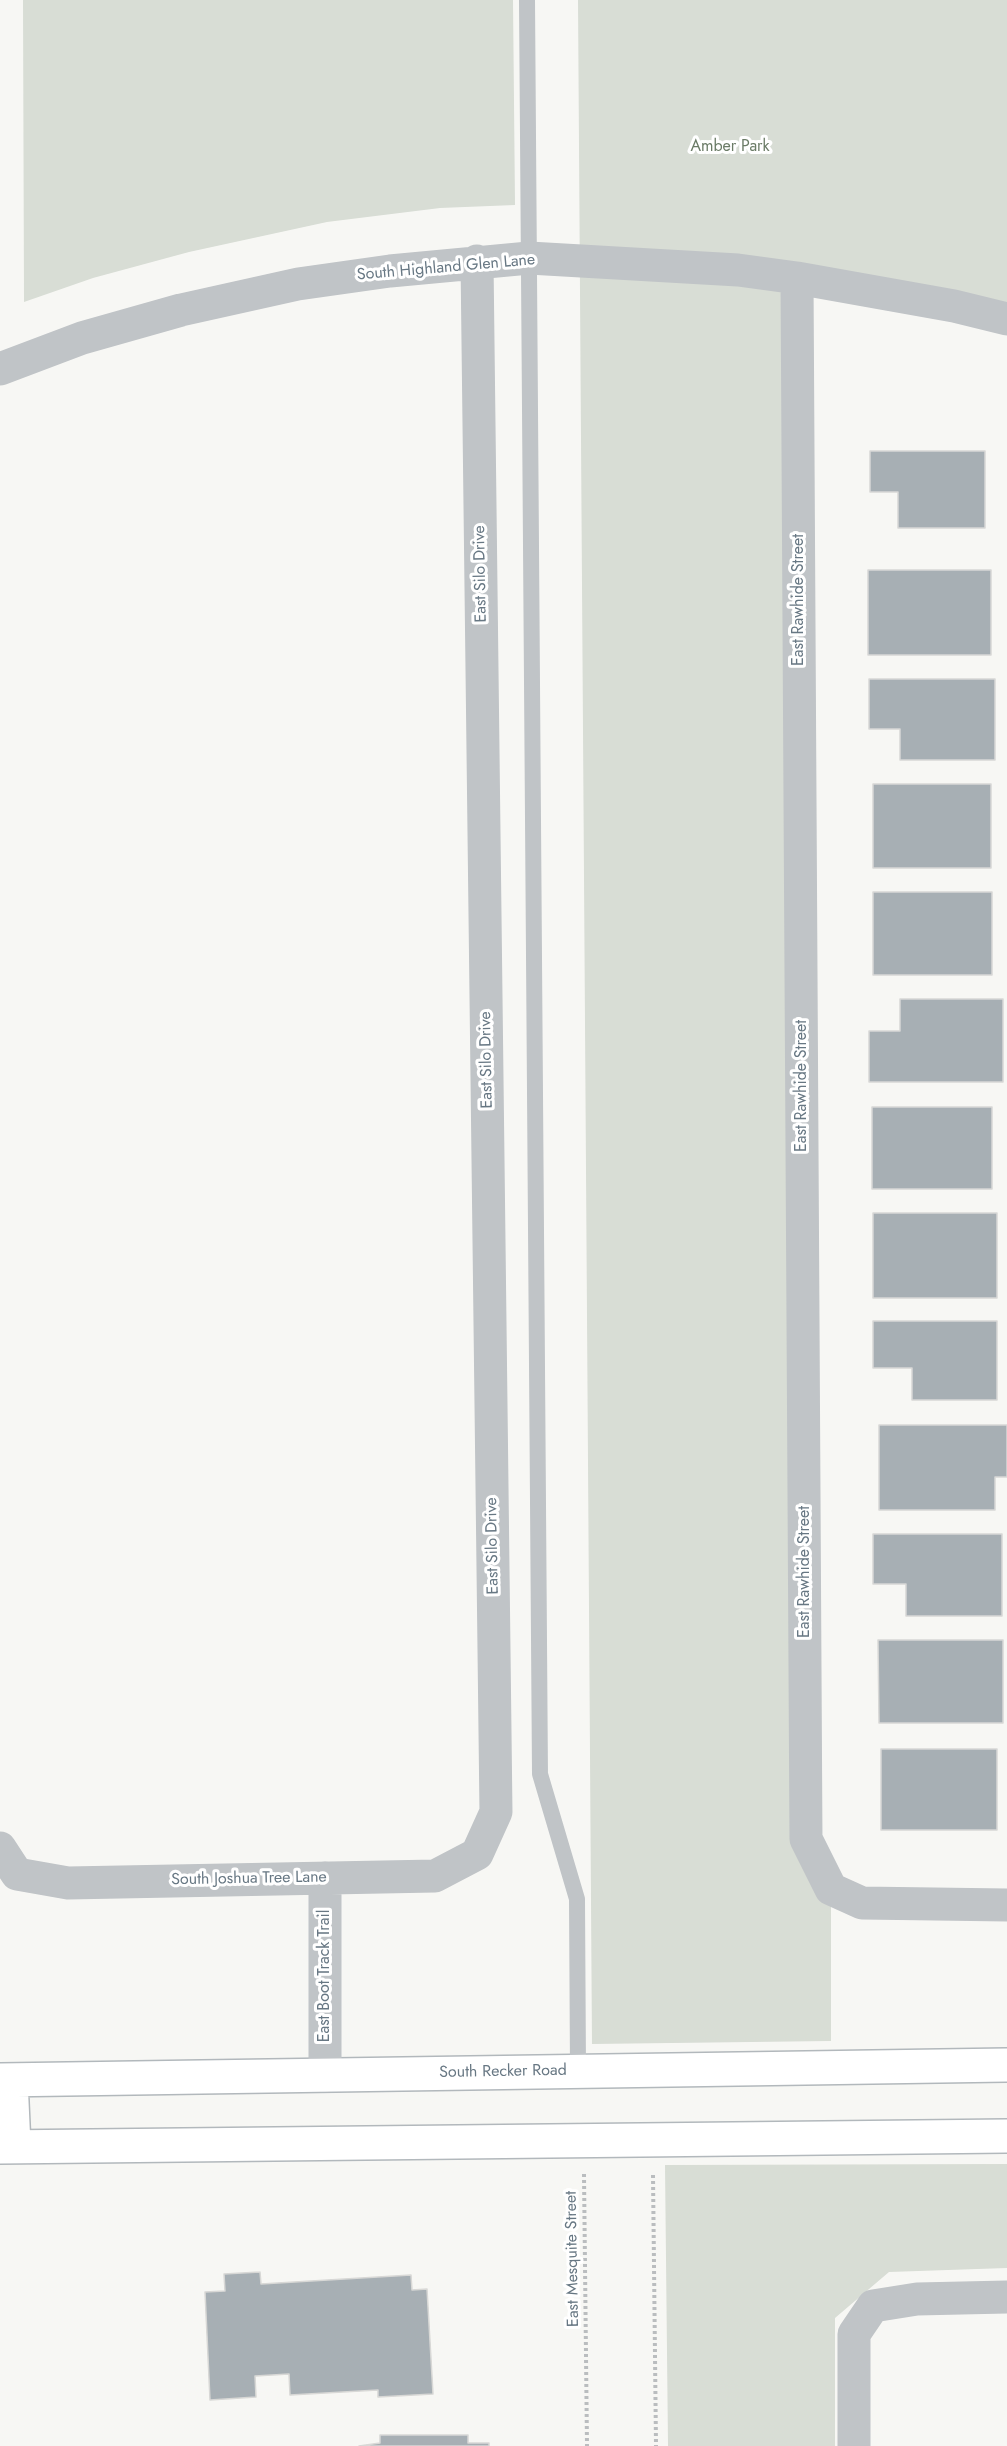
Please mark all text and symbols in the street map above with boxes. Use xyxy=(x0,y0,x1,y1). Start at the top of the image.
park label: Amber Park xyxy=(690,137,770,157)
street label: South Highland Glen Lane xyxy=(356,251,536,285)
street label: East Silo Drive xyxy=(471,525,491,623)
street label: East Rawhide Street xyxy=(789,534,809,666)
street label: East Silo Drive xyxy=(477,1011,497,1109)
street label: East Rawhide Street xyxy=(792,1020,812,1152)
street label: East Silo Drive xyxy=(483,1497,503,1595)
street label: East Rawhide Street xyxy=(795,1506,815,1638)
street label: South Joshua Tree Lane xyxy=(171,1868,327,1890)
street label: East Boot Track Trail xyxy=(315,1910,335,2042)
street label: South Recker Road xyxy=(439,2061,567,2083)
street label: East Mesquite Street xyxy=(562,2191,584,2327)

